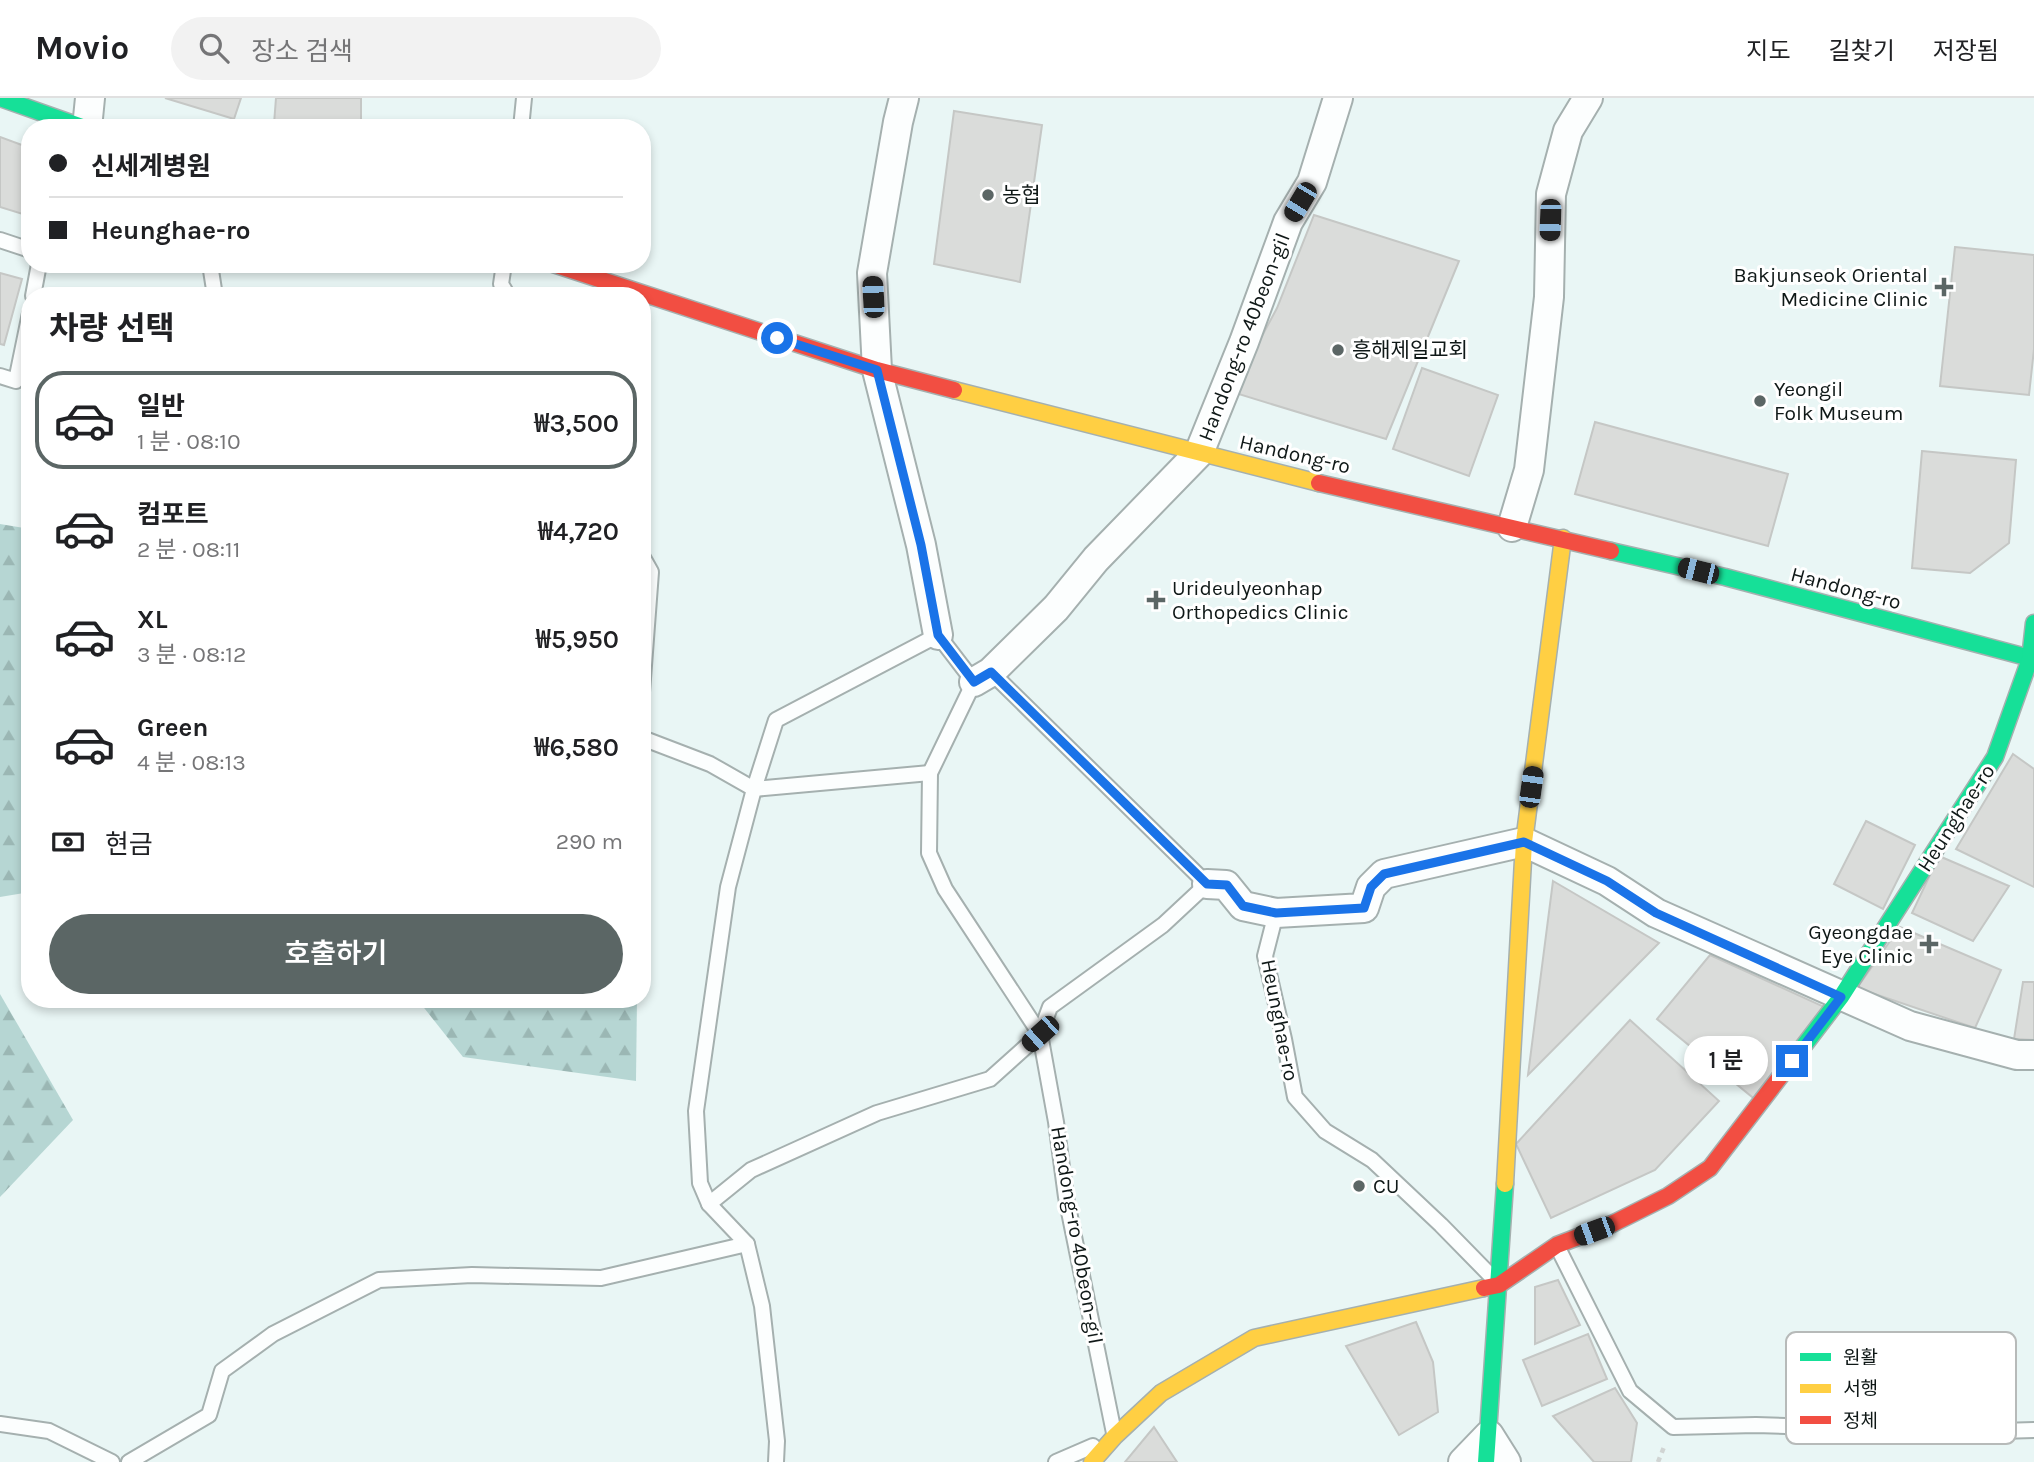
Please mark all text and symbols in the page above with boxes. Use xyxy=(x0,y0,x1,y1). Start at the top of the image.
search box xyxy=(171,17,661,80)
text: Movio xyxy=(35,29,129,67)
icon: search xyxy=(195,29,233,67)
text: 장소 검색 xyxy=(251,36,353,67)
text: 지도 xyxy=(1746,37,1791,65)
text: 길찾기 xyxy=(1829,37,1895,65)
text: 저장됨 xyxy=(1933,37,1999,65)
text: 신세계병원 xyxy=(91,151,211,182)
car xyxy=(1281,179,1320,225)
place label: 농협 xyxy=(1002,183,1041,207)
marker: 농협 xyxy=(980,187,996,203)
car xyxy=(1539,199,1562,241)
text: Heunghae-ro xyxy=(91,215,251,246)
street label: Handong-ro 40beon-gil xyxy=(1193,230,1295,444)
place label: Bakjunseok Oriental Medicine Clinic xyxy=(1733,263,1928,311)
car xyxy=(862,275,885,319)
marker: Bakjunseok Oriental Medicine Clinic xyxy=(1934,277,1954,297)
text: 차량 선택 xyxy=(49,310,175,347)
route start xyxy=(761,322,793,354)
place label: 흥해제일교회 xyxy=(1352,338,1468,362)
marker: 흥해제일교회 xyxy=(1330,342,1346,358)
place label: Yeongil Folk Museum xyxy=(1774,377,1903,425)
icon: car xyxy=(53,389,116,452)
text: 일반 xyxy=(137,391,185,422)
marker: Yeongil Folk Museum xyxy=(1752,393,1768,409)
text: ₩3,500 xyxy=(534,408,619,439)
text: 1 분 · 08:10 xyxy=(137,428,241,455)
street label: Handong-ro xyxy=(1237,430,1353,478)
icon: car xyxy=(53,497,116,560)
text: 컴포트 xyxy=(137,499,209,530)
text: ₩4,720 xyxy=(538,516,619,547)
text: 2 분 · 08:11 xyxy=(137,536,240,563)
car xyxy=(1676,556,1721,586)
street label: Handong-ro xyxy=(1788,562,1904,614)
place label: Urideulyeonhap Orthopedics Clinic xyxy=(1172,576,1349,624)
marker: Urideulyeonhap Orthopedics Clinic xyxy=(1146,590,1166,610)
text: XL xyxy=(137,604,168,635)
icon: car xyxy=(53,605,116,668)
text: ₩5,950 xyxy=(536,624,619,655)
text: 3 분 · 08:12 xyxy=(137,641,246,668)
text: Green xyxy=(137,712,209,743)
icon: car xyxy=(53,713,116,776)
text: ₩6,580 xyxy=(534,732,619,763)
text: 4 분 · 08:13 xyxy=(137,749,246,776)
street label: Heunghae-ro xyxy=(1912,760,2000,876)
car xyxy=(1518,765,1545,809)
icon: cash xyxy=(49,823,87,861)
text: 290 m xyxy=(556,828,623,855)
text: 현금 xyxy=(105,829,153,860)
button: 호출하기 xyxy=(49,914,623,994)
place label: Gyeongdae Eye Clinic xyxy=(1808,920,1913,968)
marker: Gyeongdae Eye Clinic xyxy=(1919,934,1939,954)
street label: Heunghae-ro xyxy=(1256,957,1304,1083)
car xyxy=(1018,1012,1063,1056)
callout: 1 분 xyxy=(1684,1037,1768,1086)
route end xyxy=(1776,1045,1808,1077)
text: 1 분 xyxy=(1709,1047,1743,1074)
street label: Handong-ro 40beon-gil xyxy=(1046,1124,1108,1346)
place label: CU xyxy=(1373,1174,1400,1198)
marker: CU xyxy=(1351,1178,1367,1194)
car xyxy=(1571,1214,1618,1248)
legend xyxy=(1786,1332,2016,1444)
text: 원활 xyxy=(1843,1347,1878,1369)
text: 서행 xyxy=(1843,1378,1878,1400)
text: 정체 xyxy=(1843,1410,1878,1432)

